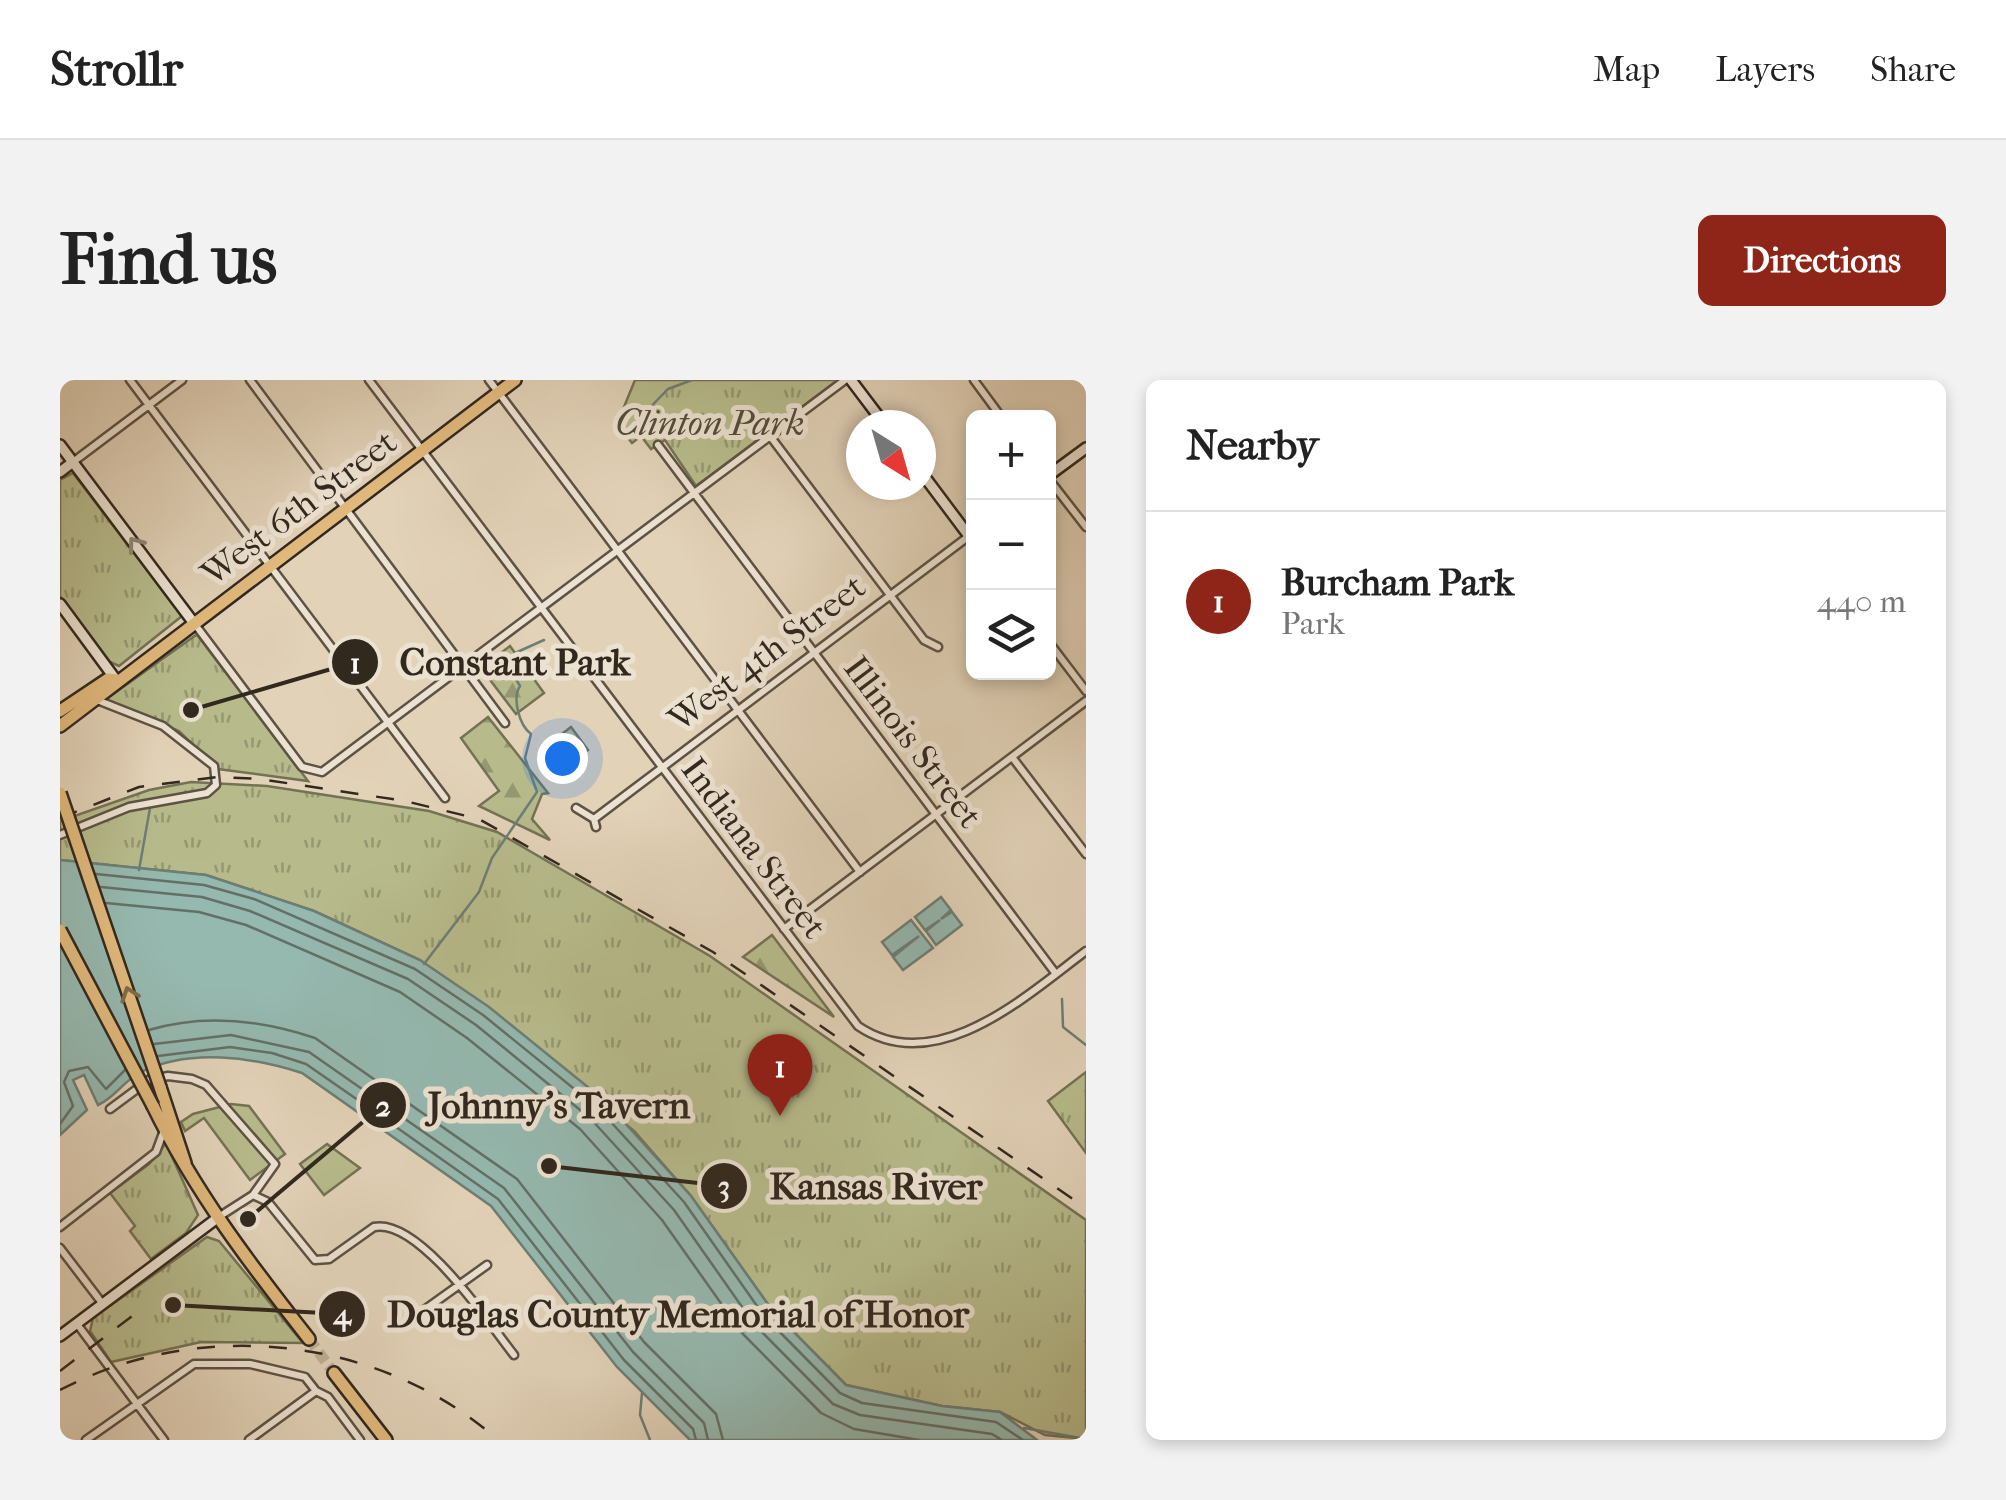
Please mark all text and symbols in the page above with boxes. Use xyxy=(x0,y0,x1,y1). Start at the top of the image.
text: Strollr xyxy=(50,41,183,97)
text: Map xyxy=(1593,49,1660,90)
text: Layers xyxy=(1715,49,1815,90)
text: Share xyxy=(1870,49,1956,90)
button: Directions xyxy=(1698,215,1946,306)
text: Find us xyxy=(60,219,277,301)
park label: Clinton Park xyxy=(615,403,805,444)
north arrow xyxy=(846,410,936,500)
map controls xyxy=(966,410,1056,680)
button: + xyxy=(966,410,1056,500)
street label: West 6th Street xyxy=(193,421,405,595)
text: Nearby xyxy=(1186,421,1318,470)
button: − xyxy=(966,500,1056,590)
one-way arrow xyxy=(129,537,146,555)
text: Burcham Park xyxy=(1281,560,1514,605)
street label: West 4th Street xyxy=(660,566,874,741)
text: 1 xyxy=(1213,583,1224,620)
text: 440 m xyxy=(1817,583,1906,620)
button: layers xyxy=(966,590,1056,680)
text: Park xyxy=(1281,605,1345,642)
callout: Constant Park xyxy=(330,628,651,696)
text: Constant Park xyxy=(400,640,632,685)
text: 1 xyxy=(350,646,360,681)
street label: Illinois Street xyxy=(835,648,991,836)
your location xyxy=(537,733,588,784)
street label: Indiana Street xyxy=(673,749,836,947)
one-way arrow xyxy=(121,987,141,1004)
pin: 1 xyxy=(748,1034,812,1116)
callout: Johnny's Tavern xyxy=(358,1071,710,1139)
text: Johnny's Tavern xyxy=(425,1083,691,1128)
text: 2 xyxy=(375,1089,391,1124)
callout: Kansas River xyxy=(699,1152,1002,1220)
text: Kansas River xyxy=(770,1164,983,1209)
text: 3 xyxy=(718,1169,730,1204)
callout: Douglas County Memorial of Honor xyxy=(317,1280,989,1348)
text: Douglas County Memorial of Honor xyxy=(387,1292,970,1337)
text: 4 xyxy=(332,1297,352,1333)

